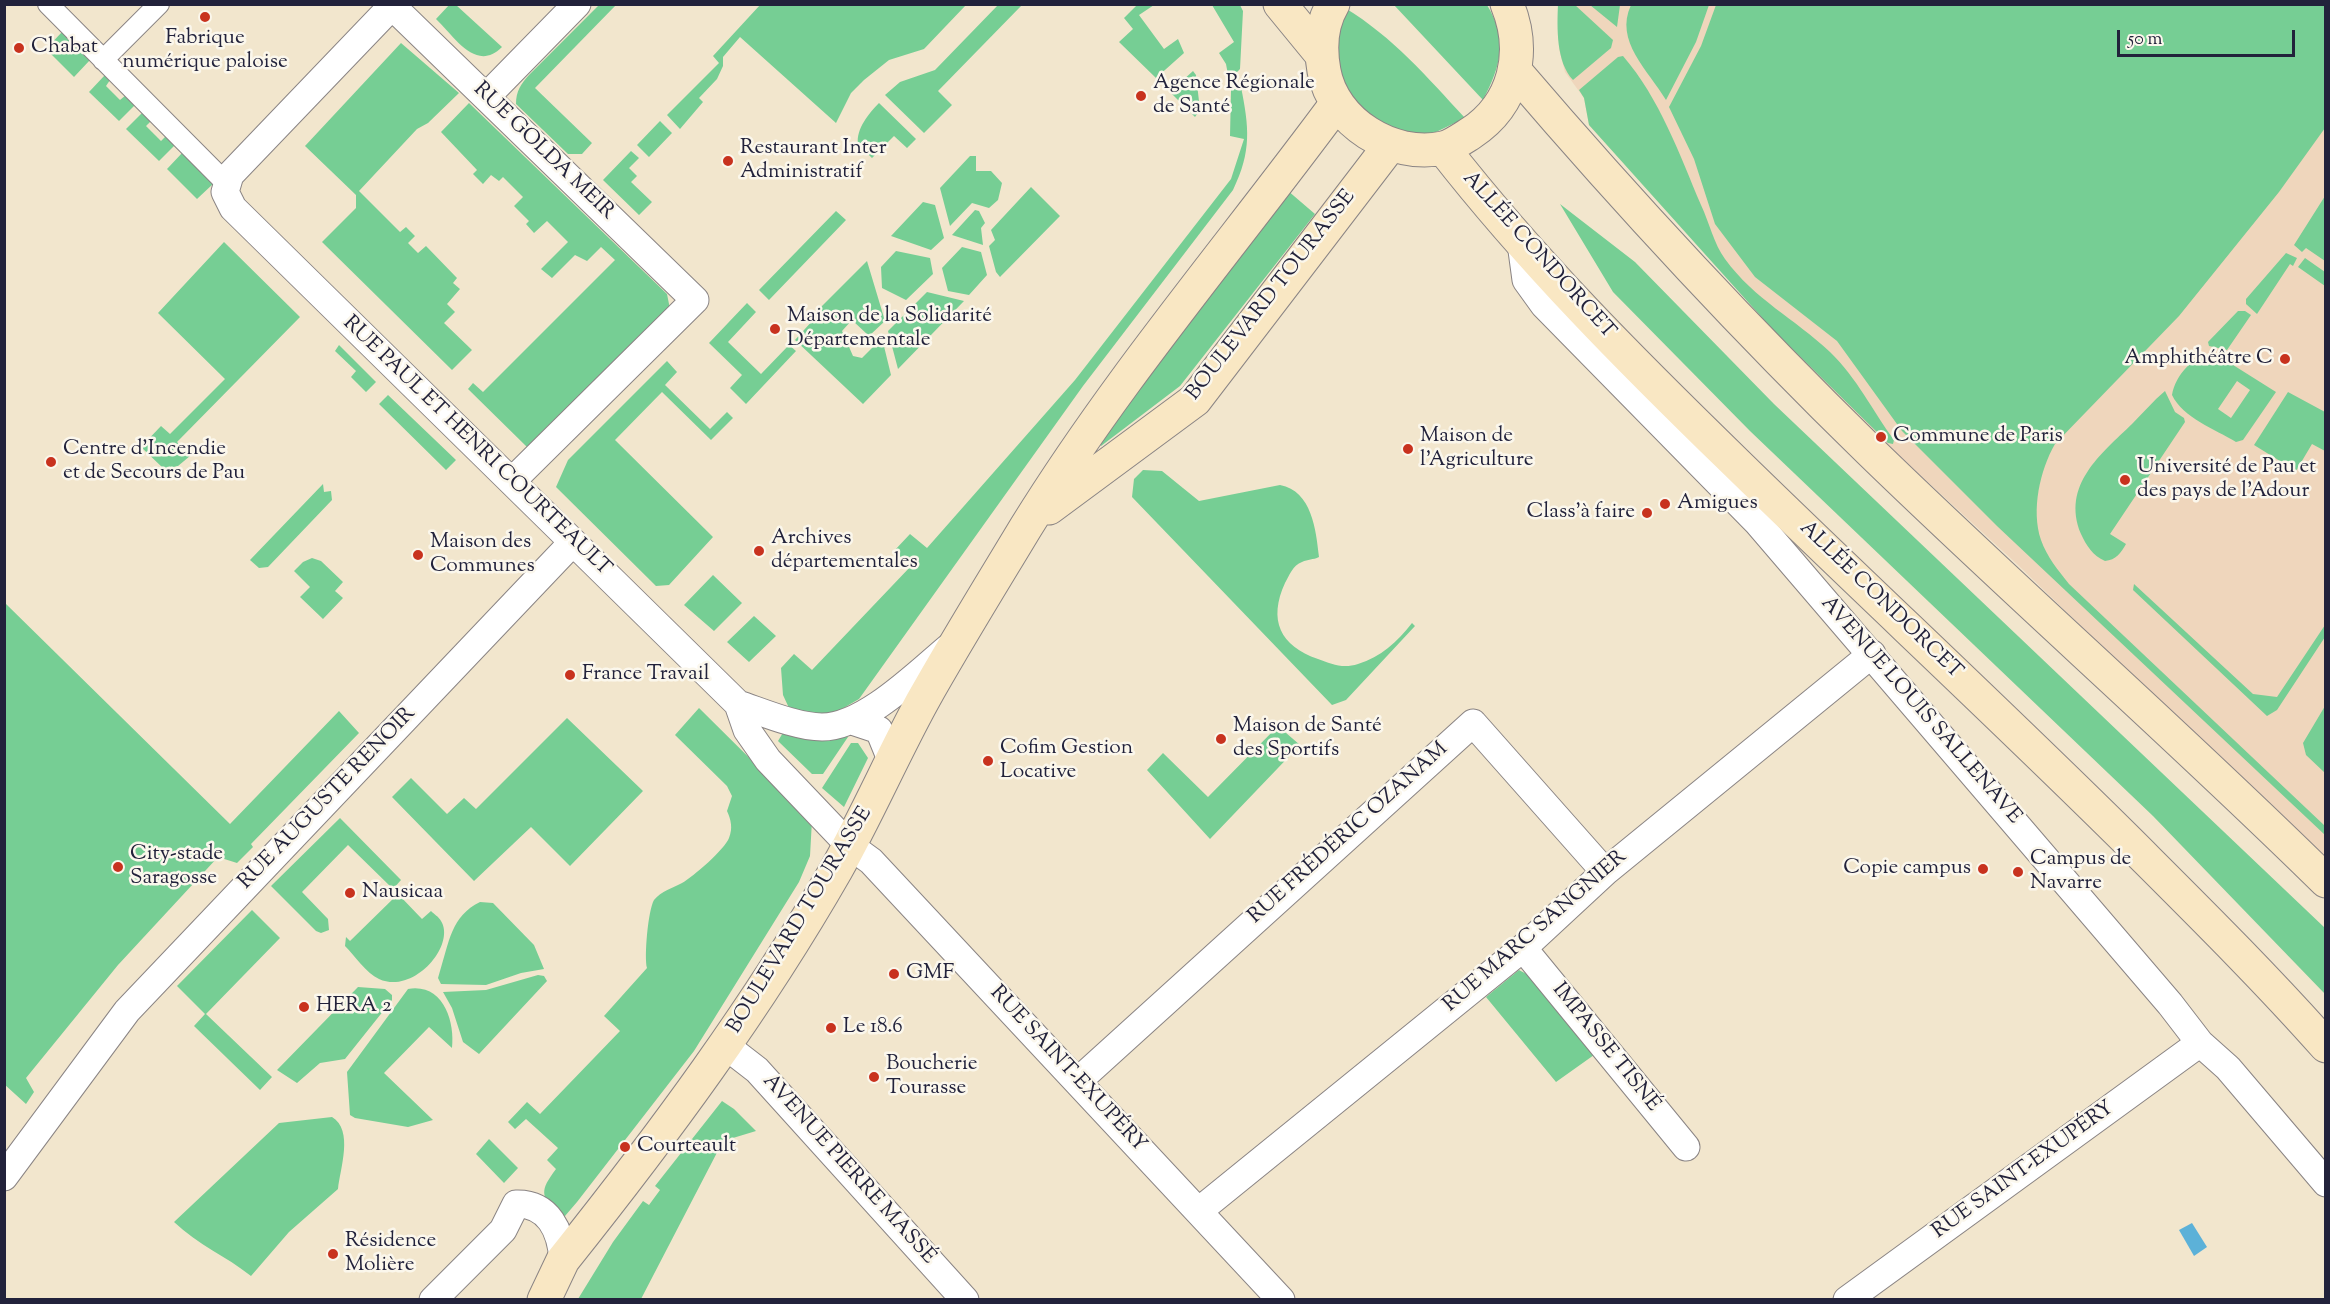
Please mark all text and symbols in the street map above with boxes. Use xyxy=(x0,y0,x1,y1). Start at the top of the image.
marker: Fabrique numérique paloise xyxy=(198,10,212,24)
scale bar xyxy=(2120,18,2298,56)
place label: Fabrique numérique paloise xyxy=(122,26,288,76)
text: 50 m xyxy=(2128,27,2162,53)
place label: Chabat xyxy=(31,35,98,61)
marker: Chabat xyxy=(12,41,26,55)
place label: Agence Régionale de Santé xyxy=(1153,71,1315,121)
street label: RUE GOLDA MEIR xyxy=(467,78,619,226)
marker: Agence Régionale de Santé xyxy=(1134,89,1148,103)
place label: Restaurant Inter Administratif xyxy=(740,136,887,186)
marker: Restaurant Inter Administratif xyxy=(721,154,735,168)
street label: ALLÉE CONDORCET xyxy=(1456,167,1620,345)
street label: BOULEVARD TOURASSE xyxy=(1182,186,1362,406)
place label: Maison de la Solidarité Départementale xyxy=(787,304,992,354)
street label: RUE PAUL ET HENRI COURTEAULT xyxy=(336,312,616,582)
marker: Maison de la Solidarité Départementale xyxy=(768,322,782,336)
place label: Amphithéâtre C xyxy=(2124,346,2273,372)
marker: Amphithéâtre C xyxy=(2278,352,2292,366)
place label: Maison de l'Agriculture xyxy=(1420,424,1534,474)
place label: Commune de Paris xyxy=(1893,424,2063,450)
marker: Commune de Paris xyxy=(1874,430,1888,444)
place label: Centre d'Incendie et de Secours de Pau xyxy=(63,437,245,487)
marker: Maison de l'Agriculture xyxy=(1401,442,1415,456)
marker: Centre d'Incendie et de Secours de Pau xyxy=(44,455,58,469)
place label: Université de Pau et des pays de l'Adour xyxy=(2137,455,2316,505)
marker: Université de Pau et des pays de l'Adour xyxy=(2118,473,2132,487)
place label: Amigues xyxy=(1677,491,1758,517)
marker: Amigues xyxy=(1658,497,1672,511)
place label: Class'à faire xyxy=(1526,500,1635,526)
marker: Class'à faire xyxy=(1640,506,1654,520)
street label: ALLÉE CONDORCET xyxy=(1793,517,1967,685)
place label: Archives départementales xyxy=(771,526,918,576)
place label: Maison des Communes xyxy=(430,530,535,580)
marker: Archives départementales xyxy=(752,544,766,558)
marker: Maison des Communes xyxy=(411,548,425,562)
street label: AVENUE LOUIS SALLENAVE xyxy=(1814,592,2026,830)
place label: France Travail xyxy=(582,662,709,688)
marker: France Travail xyxy=(563,668,577,682)
street label: RUE AUGUSTE RENOIR xyxy=(234,702,422,896)
place label: Maison de Santé des Sportifs xyxy=(1233,714,1382,764)
marker: Maison de Santé des Sportifs xyxy=(1214,732,1228,746)
place label: Cofim Gestion Locative xyxy=(1000,736,1133,786)
street label: RUE FRÉDÉRIC OZANAM xyxy=(1244,738,1454,930)
marker: Cofim Gestion Locative xyxy=(981,754,995,768)
street label: BOULEVARD TOURASSE xyxy=(723,803,879,1039)
place label: City-stade Saragosse xyxy=(130,842,223,892)
street label: RUE MARC SANGNIER xyxy=(1439,846,1633,1018)
place label: Campus de Navarre xyxy=(2030,847,2131,897)
place label: Copie campus xyxy=(1843,856,1971,882)
marker: City-stade Saragosse xyxy=(111,860,125,874)
marker: Copie campus xyxy=(1976,862,1990,876)
marker: Campus de Navarre xyxy=(2011,865,2025,879)
place label: Nausicaa xyxy=(362,880,443,906)
marker: Nausicaa xyxy=(343,886,357,900)
place label: GMF xyxy=(906,961,954,987)
marker: GMF xyxy=(887,967,901,981)
street label: IMPASSE TISNÉ xyxy=(1545,979,1665,1117)
street label: RUE SAINT-EXUPÉRY xyxy=(983,982,1151,1158)
place label: HERA 2 xyxy=(316,994,392,1020)
marker: HERA 2 xyxy=(297,1000,311,1014)
place label: Le 18.6 xyxy=(843,1015,903,1041)
marker: Le 18.6 xyxy=(824,1021,838,1035)
place label: Boucherie Tourasse xyxy=(886,1052,978,1102)
street label: AVENUE PIERRE MASSÉ xyxy=(756,1070,940,1270)
marker: Boucherie Tourasse xyxy=(867,1070,881,1084)
street label: RUE SAINT-EXUPÉRY xyxy=(1928,1097,2120,1245)
place label: Courteault xyxy=(637,1134,736,1160)
marker: Courteault xyxy=(618,1140,632,1154)
place label: Résidence Molière xyxy=(345,1229,436,1279)
marker: Résidence Molière xyxy=(326,1247,340,1261)

